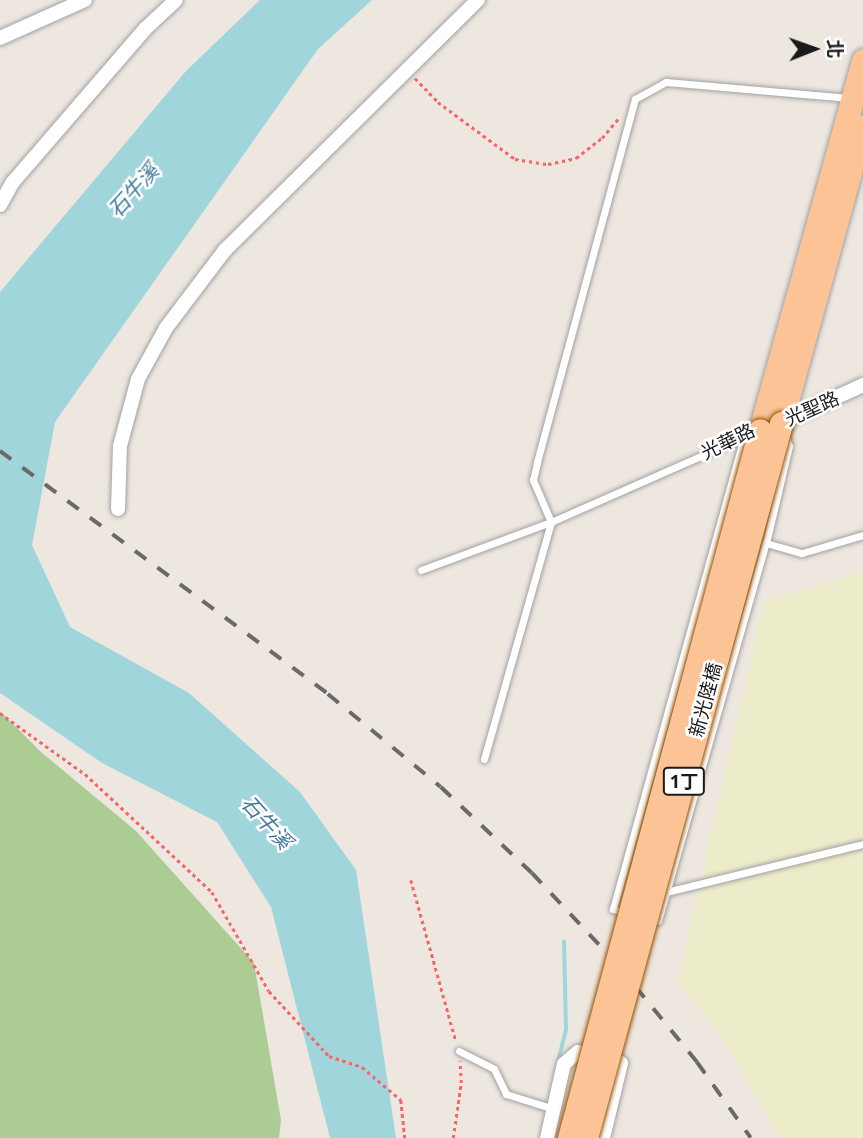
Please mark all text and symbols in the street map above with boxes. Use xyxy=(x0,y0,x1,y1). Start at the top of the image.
north arrow xyxy=(779,14,849,84)
text: 北 xyxy=(822,39,848,58)
water label: 石牛溪 xyxy=(103,158,163,222)
street label: 光聖路 xyxy=(781,387,843,431)
street label: 光華路 xyxy=(697,419,759,465)
street label: 新光陸橋 xyxy=(685,660,727,740)
road number: 1丁 xyxy=(661,766,707,796)
water label: 石牛溪 xyxy=(237,790,297,854)

